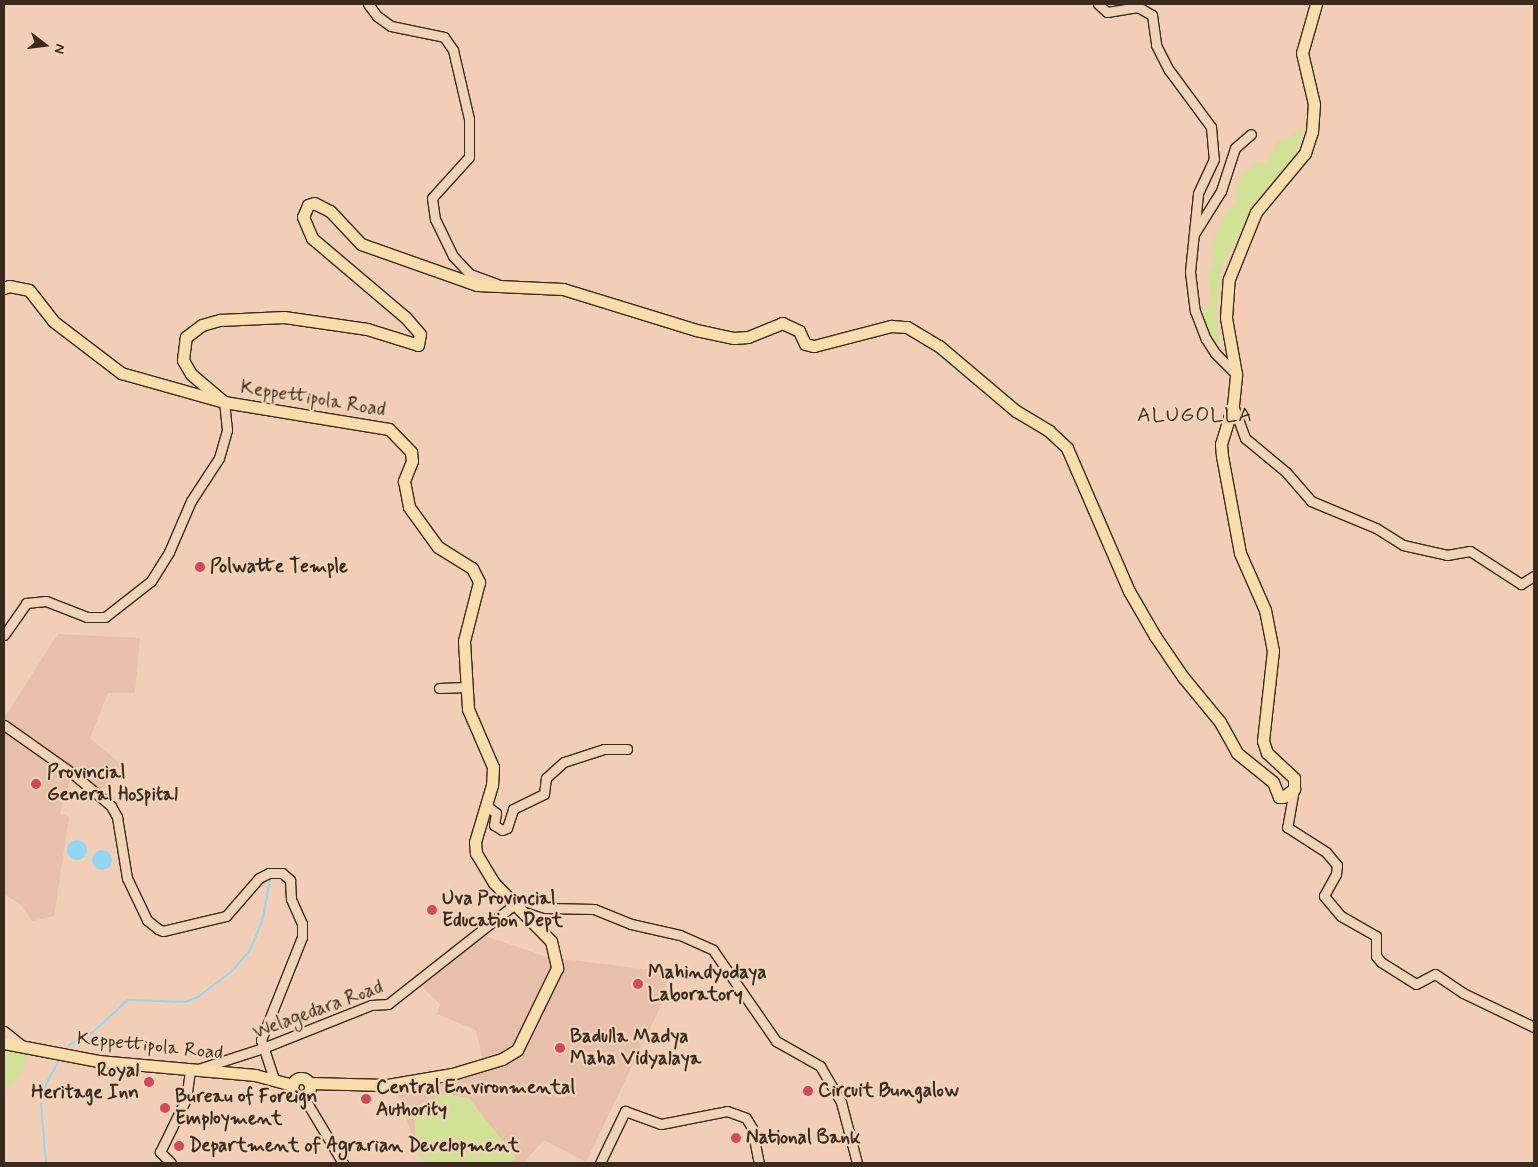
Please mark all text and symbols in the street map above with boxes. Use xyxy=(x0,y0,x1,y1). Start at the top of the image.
north arrow xyxy=(20,20,70,70)
text: N xyxy=(50,42,69,56)
street label: Keppettipola Road xyxy=(239,376,387,422)
district label: ALUGOLLA xyxy=(1137,402,1253,428)
place label: Polwatte Temple xyxy=(210,556,345,578)
marker: Polwatte Temple xyxy=(194,561,206,573)
place label: Provincial General Hospital xyxy=(47,762,185,806)
marker: Provincial General Hospital xyxy=(29,777,43,791)
place label: Uva Provincial Education Dept xyxy=(442,888,562,932)
marker: Uva Provincial Education Dept xyxy=(426,904,438,916)
place label: Mahindyodaya Laboratory xyxy=(648,962,767,1006)
street label: Welagedara Road xyxy=(250,976,386,1044)
marker: Mahindyodaya Laboratory xyxy=(632,978,644,990)
place label: Badulla Madya Maha Vidyalaya xyxy=(570,1026,701,1070)
street label: Keppettipola Road xyxy=(76,1027,224,1065)
marker: Badulla Madya Maha Vidyalaya xyxy=(554,1042,566,1054)
place label: Royal Heritage Inn xyxy=(32,1060,139,1104)
marker: Royal Heritage Inn xyxy=(143,1076,155,1088)
place label: Central Environmental Authority xyxy=(376,1077,570,1121)
place label: Circuit Bungalow xyxy=(818,1080,954,1102)
marker: Circuit Bungalow xyxy=(802,1085,814,1097)
place label: Bureau of Foreign Employment xyxy=(175,1086,317,1130)
marker: Central Environmental Authority xyxy=(360,1093,372,1105)
marker: Bureau of Foreign Employment xyxy=(159,1102,171,1114)
place label: National Bank xyxy=(746,1127,859,1149)
marker: National Bank xyxy=(730,1132,742,1144)
place label: Department of Agrarian Development xyxy=(189,1135,513,1157)
marker: Department of Agrarian Development xyxy=(173,1140,185,1152)

